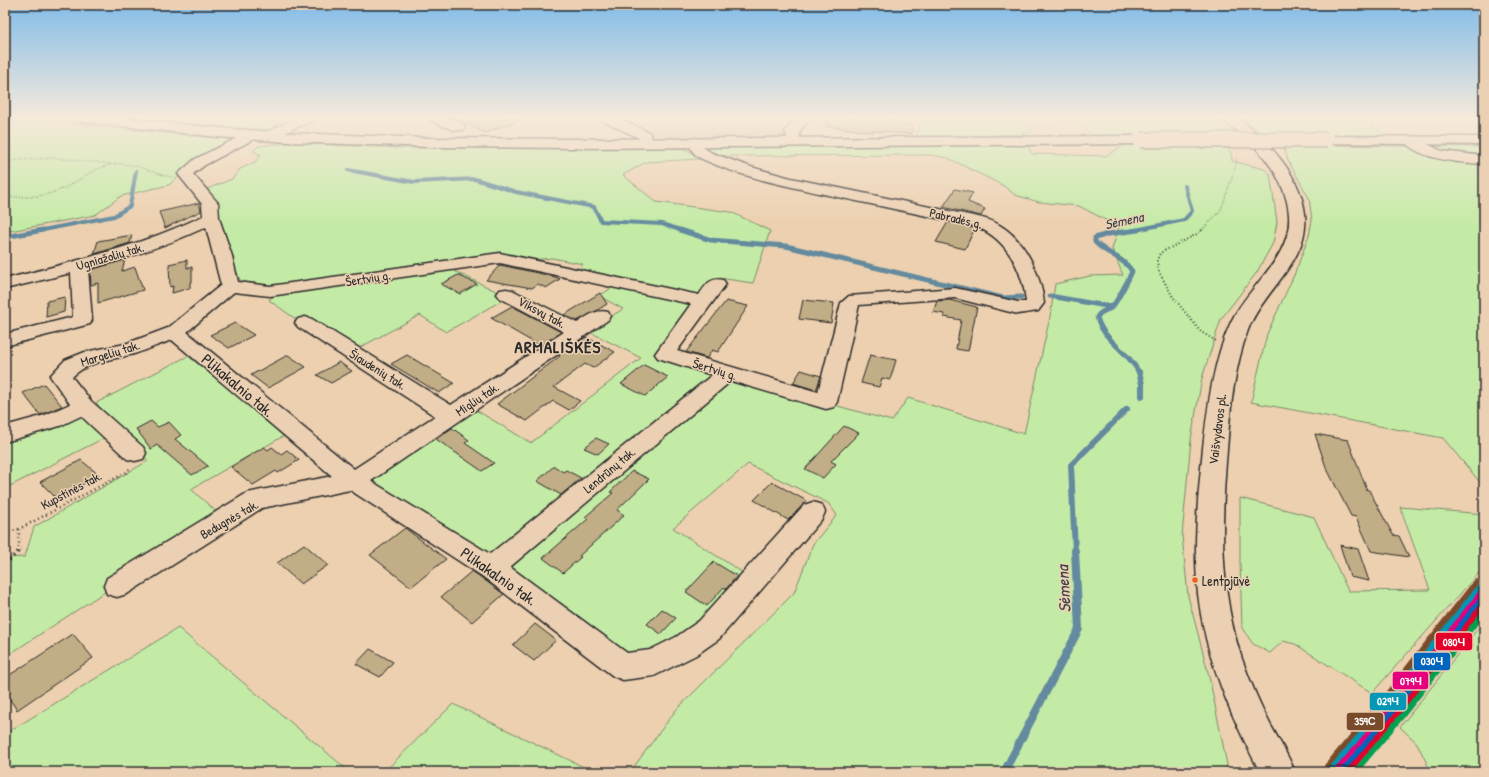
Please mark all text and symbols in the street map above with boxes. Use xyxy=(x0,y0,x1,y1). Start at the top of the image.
street label: Pabradės g. xyxy=(928,203,984,233)
water label: Sėmena xyxy=(1103,206,1146,233)
street label: Ugniažolių tak. xyxy=(74,238,146,274)
street label: Šertvių g. xyxy=(344,266,392,290)
street label: Viksvų tak. xyxy=(515,292,569,332)
street label: Margelių tak. xyxy=(78,335,142,371)
district label: ARMALIŠKĖS xyxy=(515,335,601,358)
street label: Šiaudenių tak. xyxy=(346,344,410,394)
street label: Plikakalnio tak. xyxy=(197,348,279,422)
street label: Šertvių g. xyxy=(691,354,740,384)
street label: Miglių tak. xyxy=(452,378,502,420)
street label: Vaišvydavos pl. xyxy=(1204,392,1230,466)
street label: Lendrūnų tak. xyxy=(579,443,639,497)
street label: Kupstinės tak. xyxy=(37,466,105,514)
street label: Bedugnės tak. xyxy=(197,495,262,543)
street label: Plikakalnio tak. xyxy=(456,542,542,610)
water label: Sėmena xyxy=(1050,562,1076,613)
place label: Lentpjūvė xyxy=(1202,571,1250,591)
marker: Lentpjūvė xyxy=(1190,575,1200,585)
line badge: 080Ч xyxy=(1435,632,1473,651)
text: 080Ч xyxy=(1443,635,1465,649)
line badge: 030Ч xyxy=(1413,652,1451,671)
text: 030Ч xyxy=(1421,654,1443,668)
line badge: 079Ч xyxy=(1392,671,1429,690)
text: 079Ч xyxy=(1400,674,1422,688)
line badge: 029Ч xyxy=(1369,692,1407,711)
text: 029Ч xyxy=(1377,694,1399,708)
line badge: 359С xyxy=(1346,712,1384,731)
text: 359С xyxy=(1354,714,1376,728)

